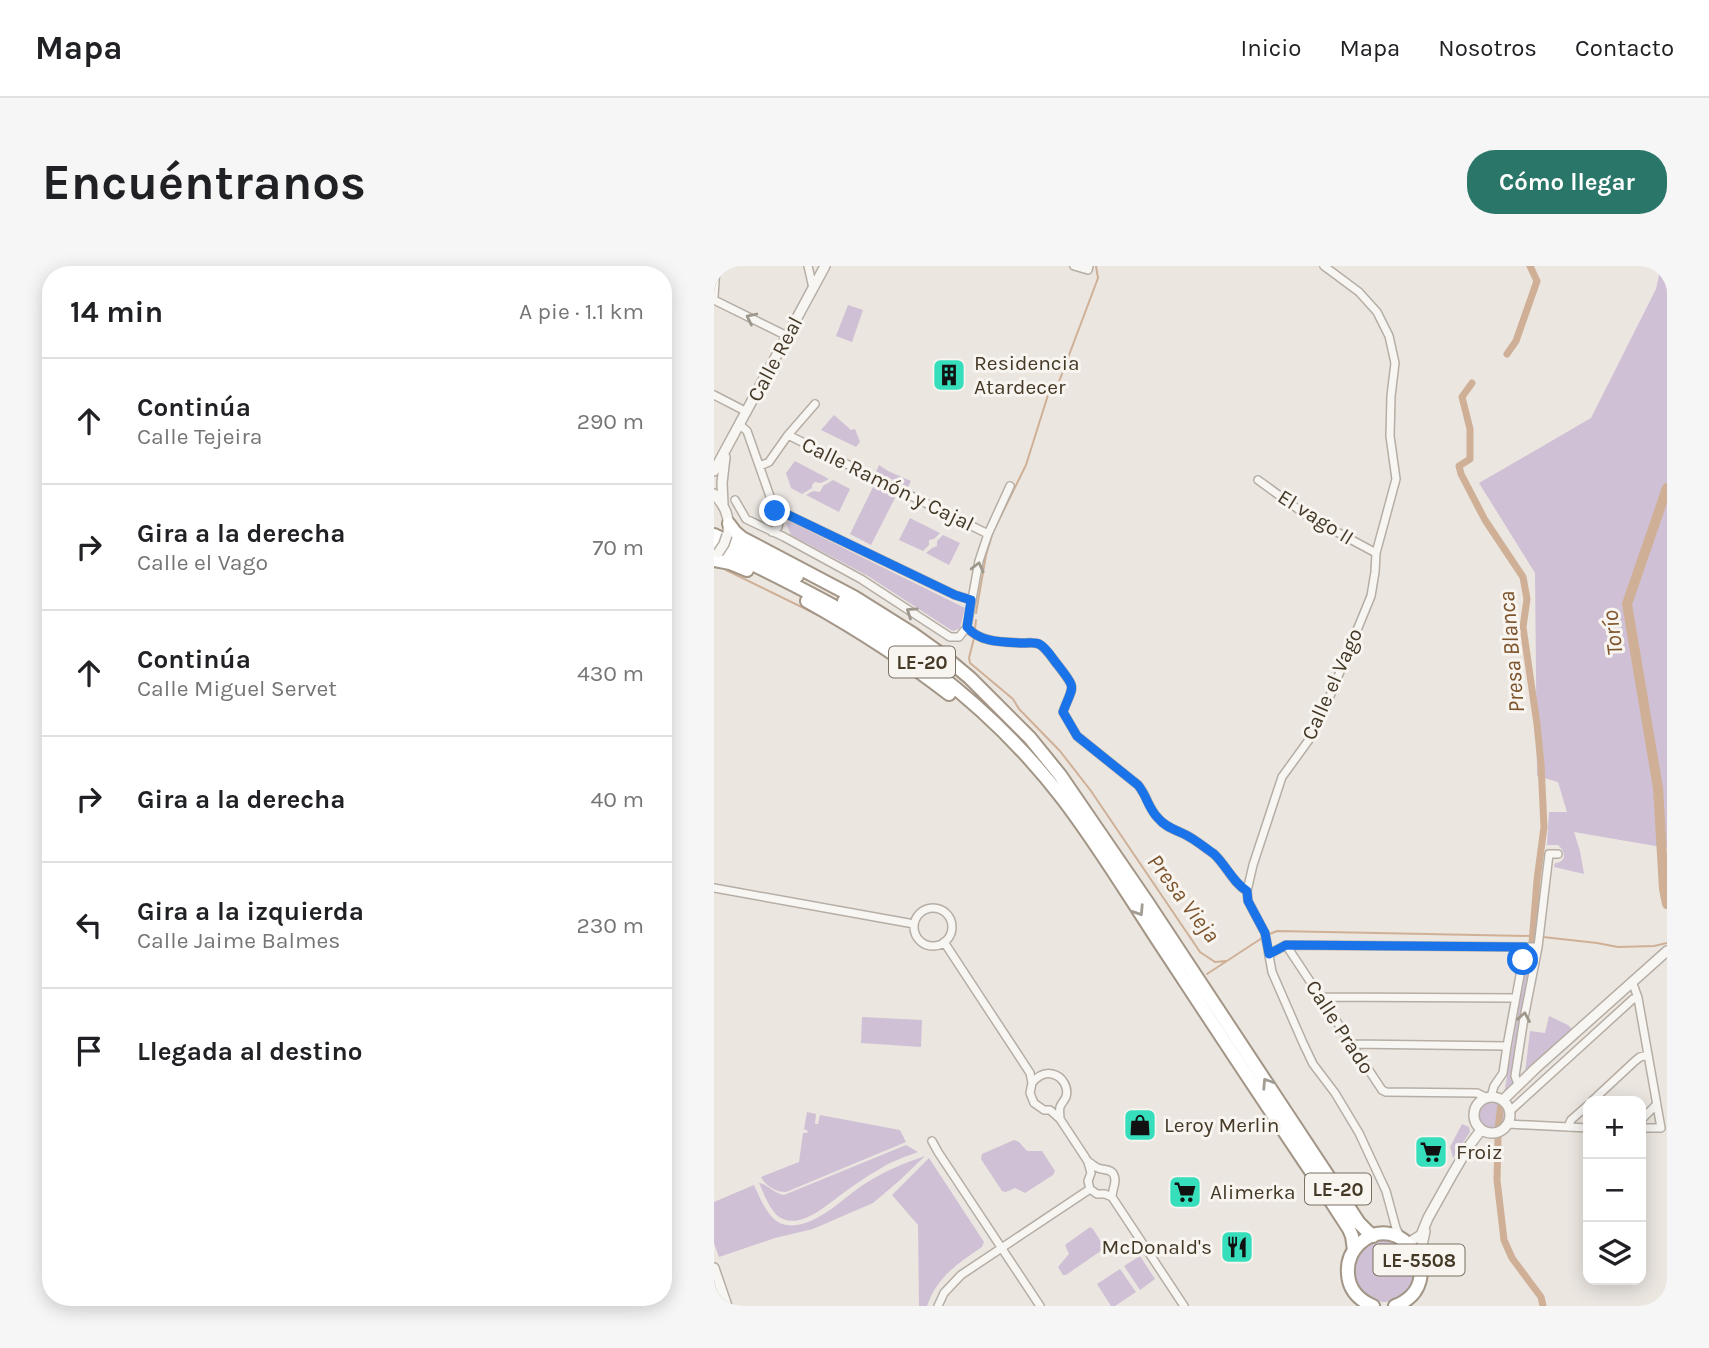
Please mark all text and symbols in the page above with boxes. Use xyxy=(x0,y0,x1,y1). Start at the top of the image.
text: Mapa xyxy=(35,29,123,67)
text: Inicio xyxy=(1240,34,1301,62)
text: Mapa xyxy=(1339,34,1400,62)
text: Nosotros xyxy=(1438,34,1537,62)
text: Contacto xyxy=(1575,34,1674,62)
button: Cómo llegar xyxy=(1467,150,1667,214)
text: Encuéntranos xyxy=(42,154,366,211)
text: 14 min xyxy=(70,294,163,330)
text: A pie · 1.1 km xyxy=(519,298,644,325)
street label: Calle Real xyxy=(743,312,807,406)
one-way arrow xyxy=(746,313,758,327)
place label: Residencia Atardecer xyxy=(974,351,1080,399)
building icon: Residencia Atardecer xyxy=(930,356,968,394)
text: Continúa xyxy=(137,392,251,423)
icon: ahead xyxy=(70,402,108,440)
text: 290 m xyxy=(577,408,644,435)
text: Calle Tejeira xyxy=(137,423,262,450)
street label: Calle Ramón y Cajal xyxy=(798,432,978,536)
street label: El vago II xyxy=(1274,484,1358,550)
route end xyxy=(759,495,790,526)
text: Gira a la derecha xyxy=(137,518,346,549)
icon: right xyxy=(70,528,108,566)
text: 70 m xyxy=(593,534,644,561)
text: Calle el Vago xyxy=(137,549,268,576)
one-way arrow xyxy=(970,561,984,573)
water label: Presa Blanca xyxy=(1493,590,1530,714)
one-way arrow xyxy=(906,607,919,620)
water label: Torío xyxy=(1596,609,1629,657)
street label: Calle el Vago xyxy=(1297,624,1367,744)
text: Continúa xyxy=(137,644,251,675)
road number: LE-20 xyxy=(889,646,955,678)
icon: ahead xyxy=(70,654,108,692)
text: 430 m xyxy=(577,660,644,687)
text: Calle Miguel Servet xyxy=(137,675,337,702)
icon: right xyxy=(70,780,108,818)
text: Gira a la derecha xyxy=(137,784,346,815)
text: 40 m xyxy=(591,786,644,813)
water label: Presa Vieja xyxy=(1142,849,1226,948)
text: Gira a la izquierda xyxy=(137,896,364,927)
one-way arrow xyxy=(1131,903,1143,916)
icon: left xyxy=(70,906,108,944)
text: 230 m xyxy=(576,912,644,939)
text: Calle Jaime Balmes xyxy=(137,927,340,954)
route start xyxy=(1507,944,1538,975)
street label: Calle Prado xyxy=(1301,976,1379,1078)
one-way arrow xyxy=(1516,1011,1531,1023)
icon: arrive xyxy=(70,1032,108,1070)
text: Llegada al destino xyxy=(137,1036,363,1067)
one-way arrow xyxy=(1263,1078,1275,1091)
map controls xyxy=(1583,1096,1646,1285)
button: + xyxy=(1583,1096,1646,1159)
shop icon: Leroy Merlin xyxy=(1121,1106,1159,1144)
place label: Leroy Merlin xyxy=(1164,1113,1279,1137)
supermarket icon: Froiz xyxy=(1412,1133,1450,1171)
place label: Froiz xyxy=(1456,1140,1502,1164)
button: − xyxy=(1583,1159,1646,1222)
supermarket icon: Alimerka xyxy=(1166,1173,1204,1211)
road number: LE-20 xyxy=(1305,1174,1371,1205)
place label: Alimerka xyxy=(1210,1180,1296,1204)
button: layers xyxy=(1583,1222,1646,1285)
restaurant icon: McDonald's xyxy=(1218,1228,1256,1266)
place label: McDonald's xyxy=(1102,1235,1212,1259)
road number: LE-5508 xyxy=(1374,1244,1464,1276)

